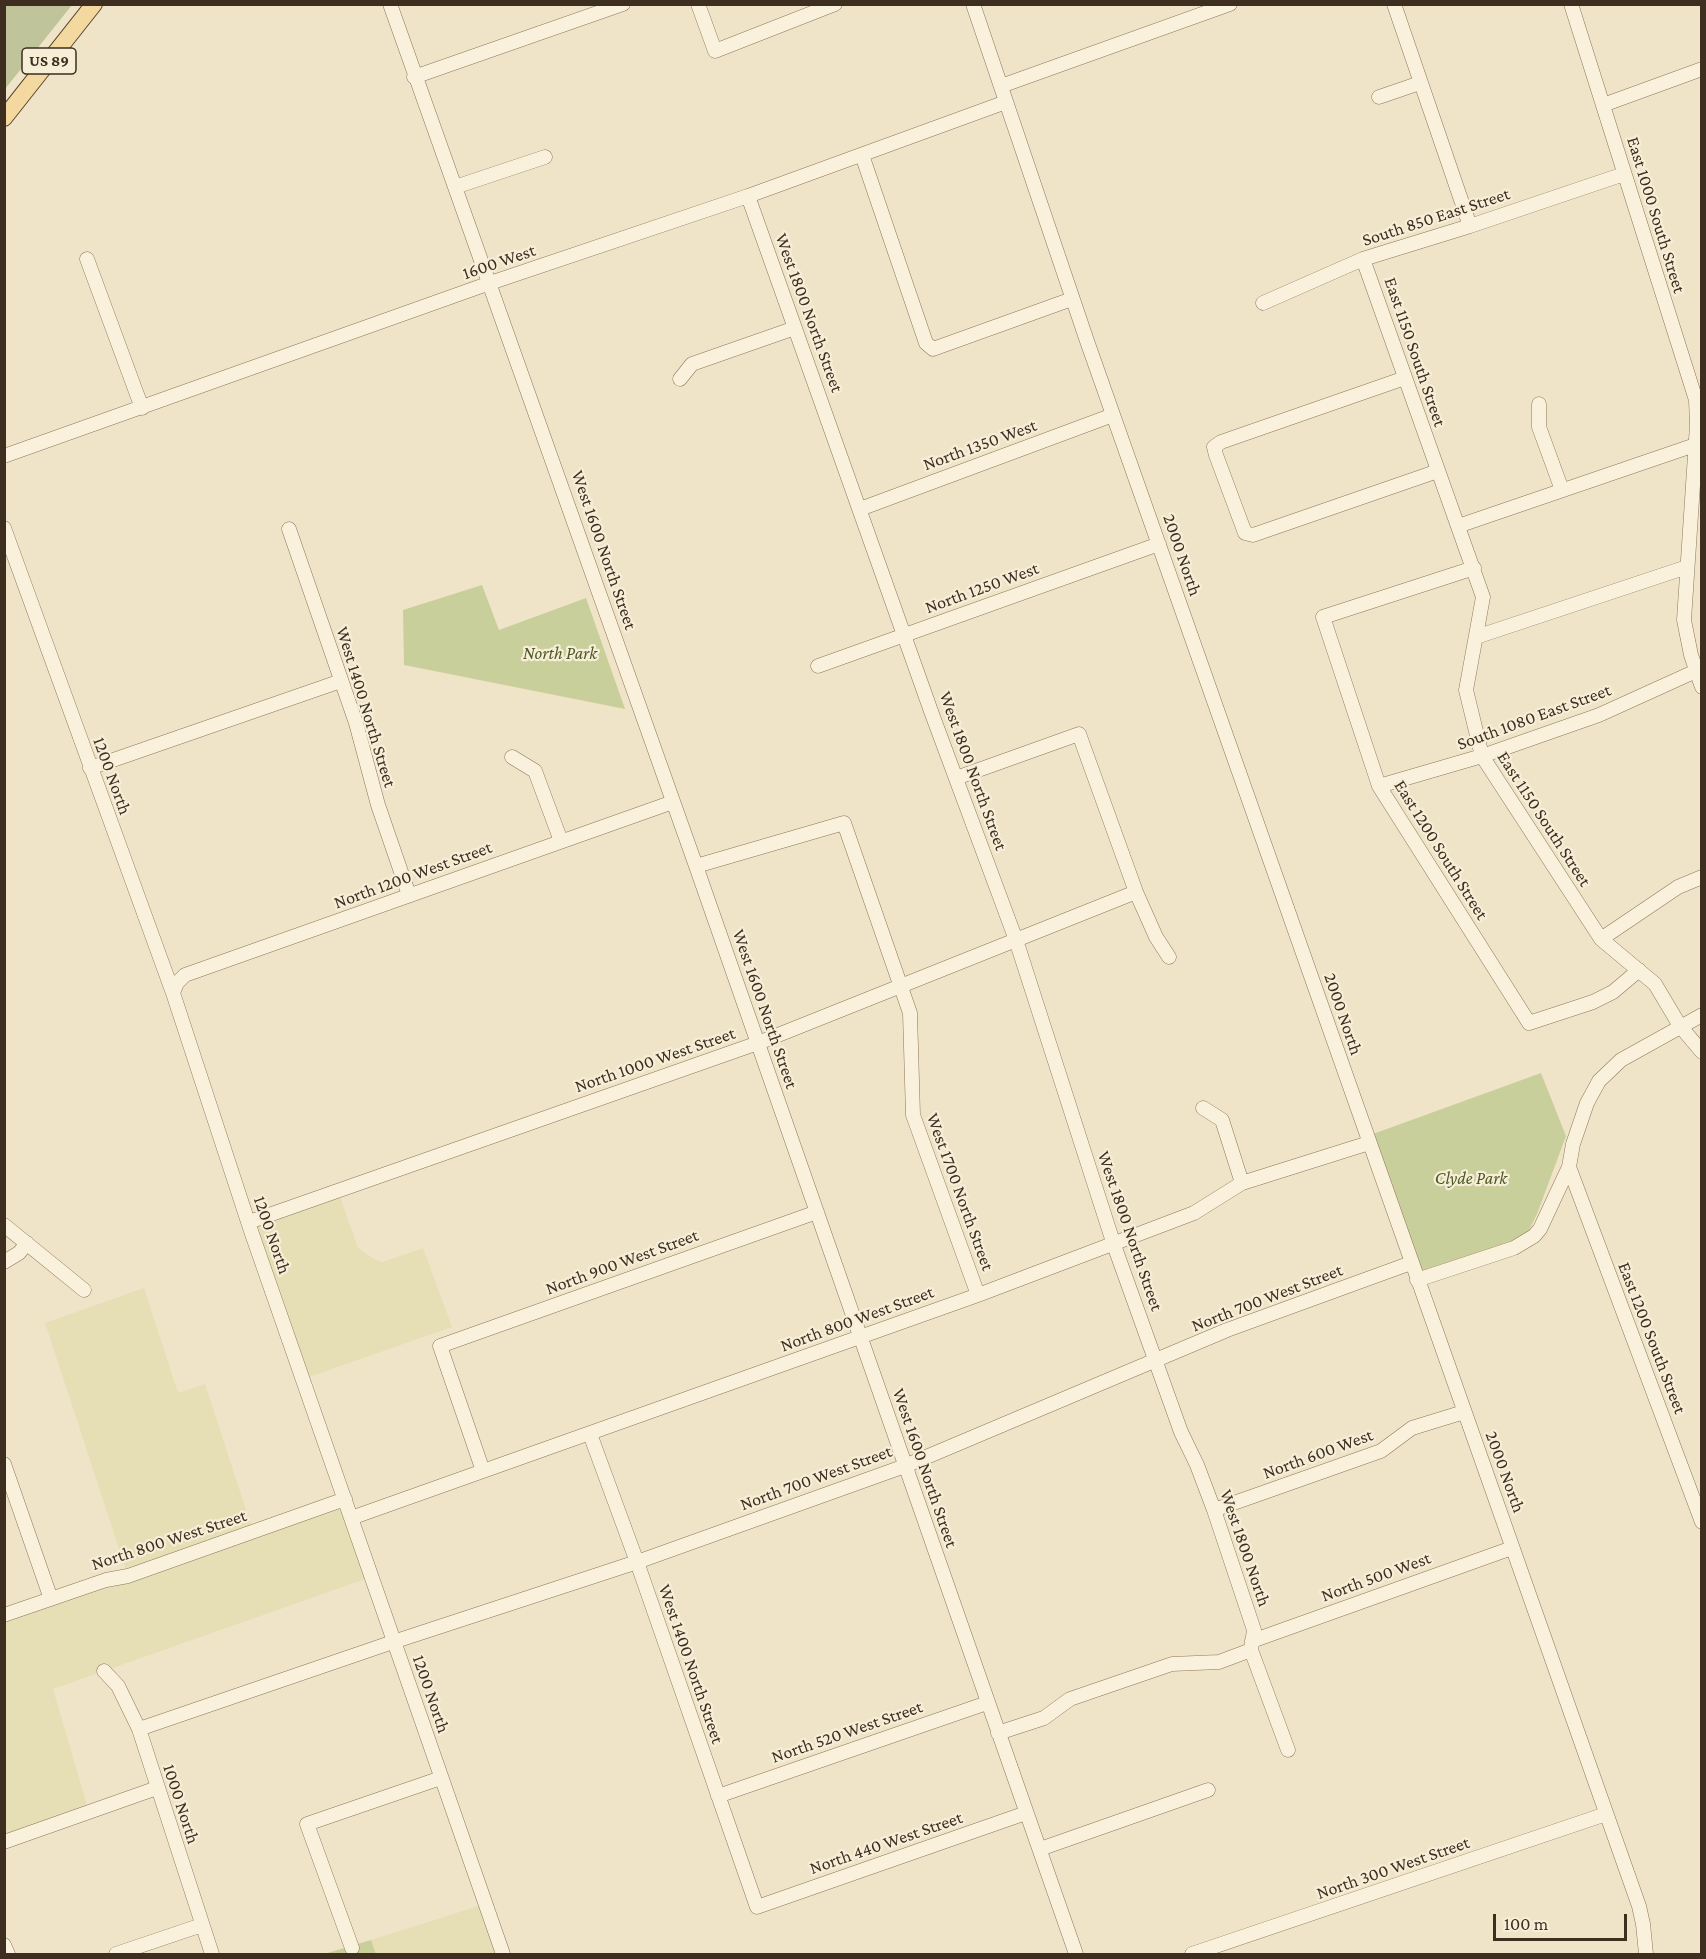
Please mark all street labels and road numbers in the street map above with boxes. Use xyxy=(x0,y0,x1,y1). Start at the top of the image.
road number: US 89 xyxy=(22,48,76,74)
street label: East 1000 South Street xyxy=(1622,134,1690,296)
street label: South 850 East Street xyxy=(1359,183,1513,251)
street label: West 1800 North Street xyxy=(770,231,848,395)
street label: 1600 West xyxy=(460,239,538,285)
street label: East 1150 South Street xyxy=(1379,274,1451,430)
street label: North 1350 West xyxy=(920,414,1040,476)
street label: West 1600 North Street xyxy=(567,467,641,633)
street label: 2000 North xyxy=(1158,511,1206,599)
street label: North 1250 West xyxy=(922,557,1042,619)
street label: West 1400 North Street xyxy=(331,624,401,790)
street label: South 1080 East Street xyxy=(1454,679,1614,755)
street label: West 1800 North Street xyxy=(934,689,1012,853)
street label: 1200 North xyxy=(88,734,136,818)
street label: East 1150 South Street xyxy=(1492,747,1596,891)
street label: East 1200 South Street xyxy=(1389,776,1493,924)
street label: North 1200 West Street xyxy=(331,836,495,914)
street label: West 1600 North Street xyxy=(728,926,802,1092)
street label: 2000 North xyxy=(1319,970,1367,1058)
street label: North 1000 West Street xyxy=(572,1022,738,1098)
street label: West 1700 North Street xyxy=(921,1110,999,1274)
street label: West 1800 North Street xyxy=(1092,1148,1168,1314)
street label: 1200 North xyxy=(249,1193,295,1277)
street label: North 900 West Street xyxy=(543,1224,701,1300)
street label: North 700 West Street xyxy=(1188,1259,1346,1337)
street label: East 1200 South Street xyxy=(1613,1259,1691,1417)
street label: North 800 West Street xyxy=(777,1281,937,1357)
street label: West 1600 North Street xyxy=(888,1385,962,1551)
street label: North 600 West xyxy=(1260,1424,1376,1484)
street label: 2000 North xyxy=(1480,1428,1530,1516)
street label: North 700 West Street xyxy=(737,1440,895,1516)
street label: West 1800 North xyxy=(1215,1487,1275,1609)
street label: North 800 West Street xyxy=(89,1505,249,1575)
street label: North 500 West xyxy=(1318,1547,1434,1607)
street label: West 1400 North Street xyxy=(654,1581,728,1747)
street label: 1200 North xyxy=(408,1652,454,1736)
street label: North 520 West Street xyxy=(769,1696,925,1768)
street label: 1000 North xyxy=(158,1761,204,1847)
street label: North 440 West Street xyxy=(807,1807,965,1879)
street label: North 300 West Street xyxy=(1314,1832,1472,1904)

